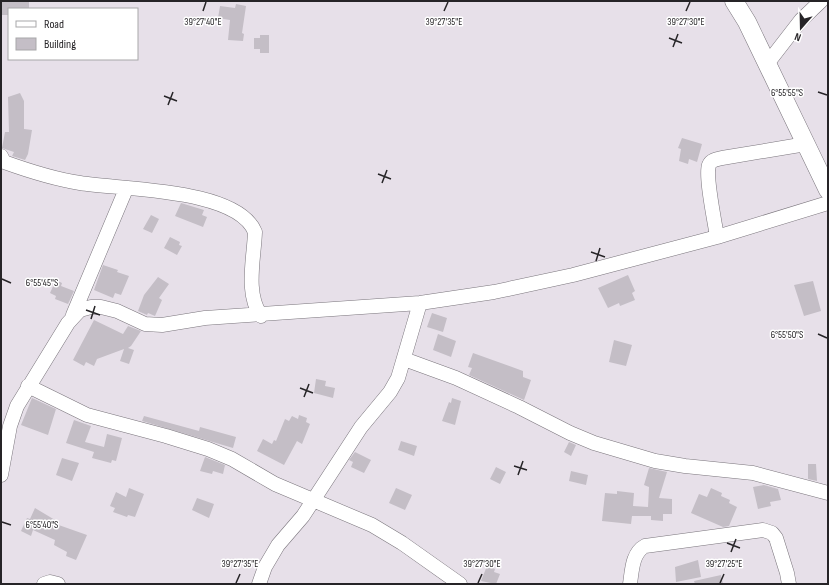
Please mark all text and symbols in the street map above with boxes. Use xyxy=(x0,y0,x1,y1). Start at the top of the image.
legend xyxy=(8,8,138,60)
north arrow xyxy=(781,8,821,48)
text: 39°27'40"E xyxy=(184,16,222,28)
text: 39°27'35"E xyxy=(426,16,462,28)
text: 39°27'30"E xyxy=(667,16,705,28)
text: Road xyxy=(44,17,64,32)
text: N xyxy=(793,30,803,44)
text: Building xyxy=(44,37,76,52)
text: 6°55'55"S xyxy=(771,87,803,99)
text: 6°55'45"S xyxy=(26,277,58,289)
text: 6°55'50"S xyxy=(771,329,803,341)
text: 6°55'40"S xyxy=(26,519,58,531)
text: 39°27'35"E xyxy=(222,558,258,570)
text: 39°27'30"E xyxy=(463,558,501,570)
text: 39°27'25"E xyxy=(706,558,742,570)

